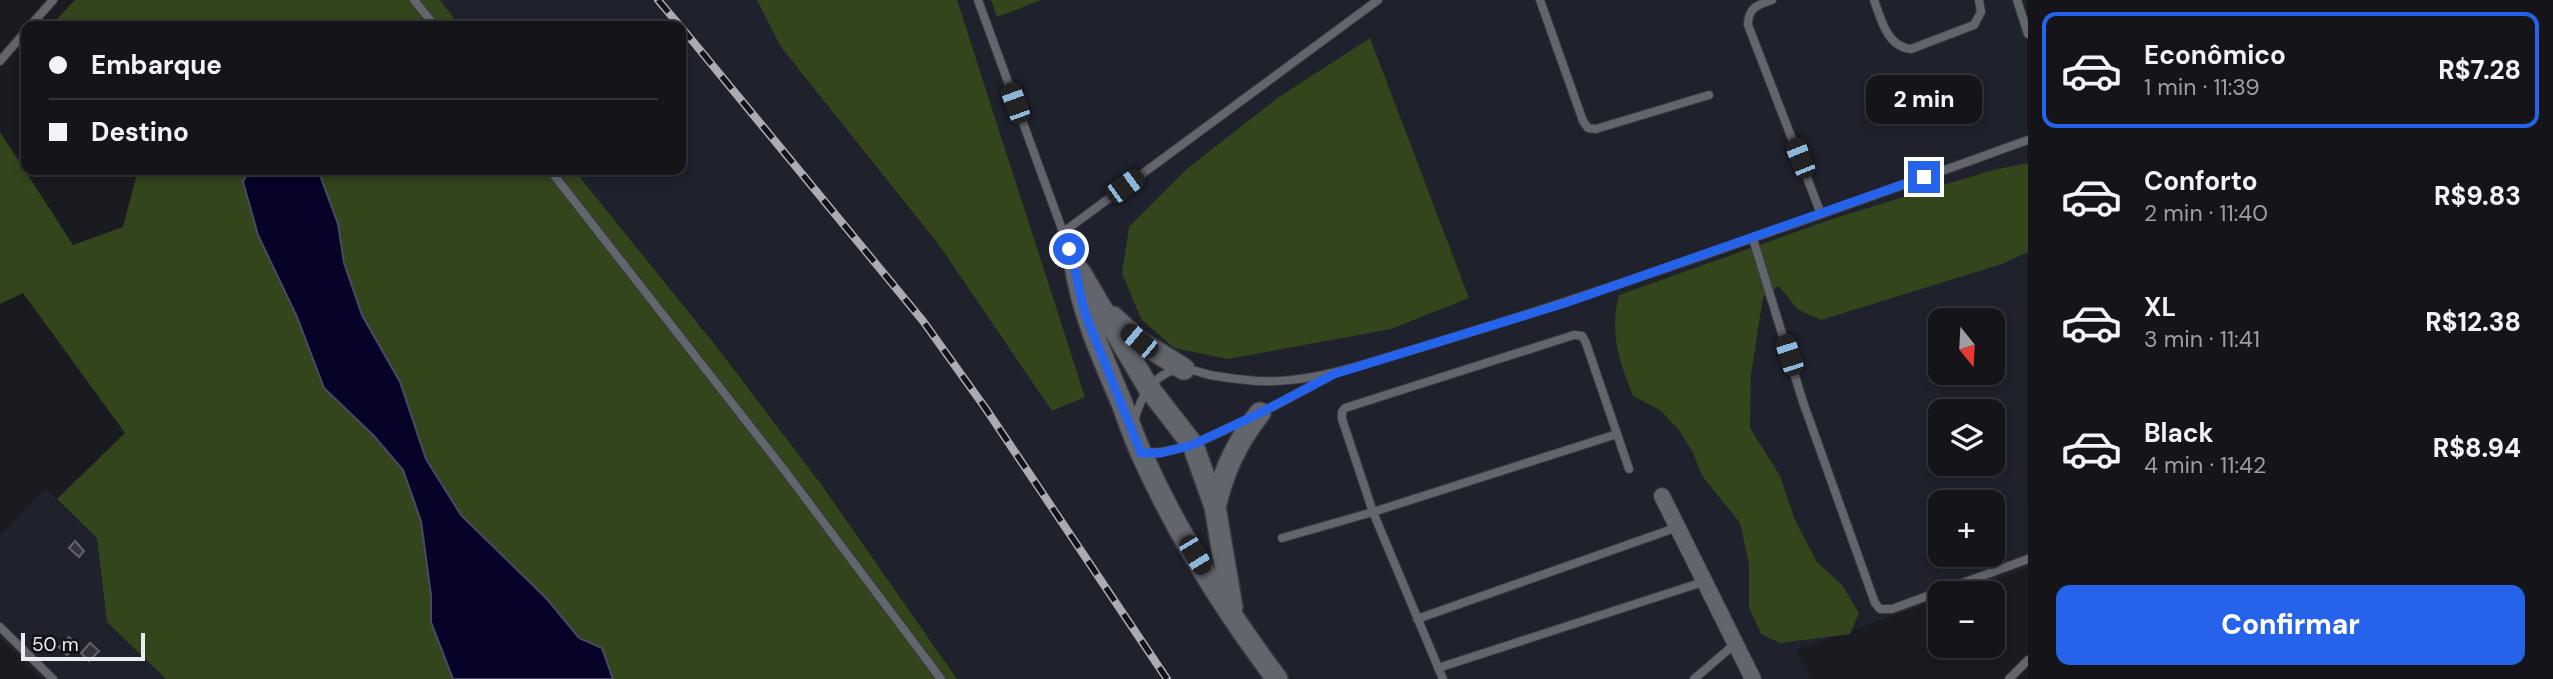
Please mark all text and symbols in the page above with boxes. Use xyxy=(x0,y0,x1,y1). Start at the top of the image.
text: Econômico xyxy=(2144,38,2286,72)
icon: car xyxy=(2060,39,2123,102)
text: Embarque xyxy=(91,48,222,82)
text: R$7.28 xyxy=(2438,53,2521,87)
text: 1 min · 11:39 xyxy=(2144,72,2260,102)
callout: 2 min xyxy=(1866,76,1982,124)
car xyxy=(998,80,1033,126)
text: 2 min xyxy=(1893,84,1955,114)
text: Destino xyxy=(91,115,189,149)
car xyxy=(1783,135,1818,181)
route end xyxy=(1908,161,1940,193)
text: Conforto xyxy=(2144,164,2258,198)
car xyxy=(1102,165,1149,207)
icon: car xyxy=(2060,165,2123,228)
text: R$9.83 xyxy=(2434,179,2521,213)
text: 2 min · 11:40 xyxy=(2144,198,2268,228)
route start xyxy=(1053,233,1085,265)
text: XL xyxy=(2144,290,2176,324)
icon: car xyxy=(2060,291,2123,354)
text: R$12.38 xyxy=(2425,305,2521,339)
north arrow xyxy=(1928,308,2006,385)
map controls xyxy=(1928,308,2005,658)
car xyxy=(1117,319,1162,363)
text: 3 min · 11:41 xyxy=(2144,324,2260,354)
car xyxy=(1773,332,1806,378)
button: layers xyxy=(1928,399,2005,476)
text: Black xyxy=(2144,416,2214,450)
icon: car xyxy=(2060,417,2123,480)
text: R$8.94 xyxy=(2433,431,2521,465)
text: 4 min · 11:42 xyxy=(2144,450,2266,480)
button: + xyxy=(1928,490,2005,567)
car xyxy=(1176,532,1215,578)
button: − xyxy=(1928,581,2005,658)
button: Confirmar xyxy=(2056,585,2525,665)
scale bar xyxy=(21,630,145,662)
text: 50 m xyxy=(32,632,79,657)

